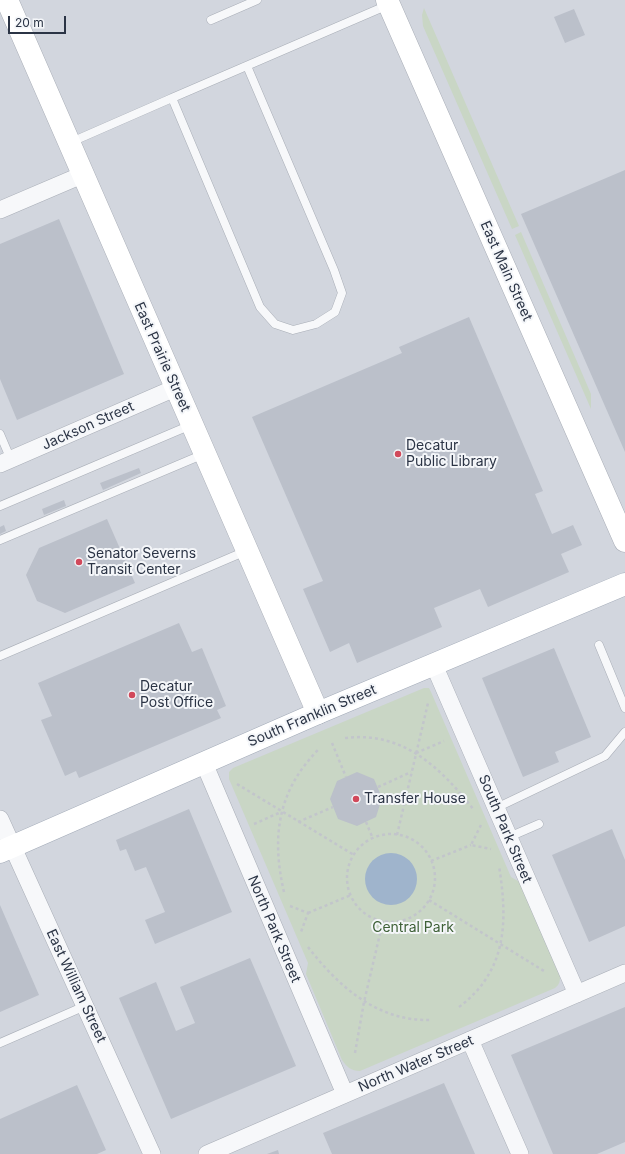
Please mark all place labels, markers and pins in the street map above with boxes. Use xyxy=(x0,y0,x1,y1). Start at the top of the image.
place label: Decatur Public Library xyxy=(406,438,497,470)
marker: Decatur Public Library xyxy=(393,449,403,459)
place label: Senator Severns Transit Center xyxy=(87,546,196,578)
marker: Senator Severns Transit Center xyxy=(74,557,84,567)
place label: Decatur Post Office xyxy=(140,679,213,712)
marker: Decatur Post Office xyxy=(127,690,137,700)
place label: Transfer House xyxy=(364,791,466,807)
marker: Transfer House xyxy=(351,794,361,804)

